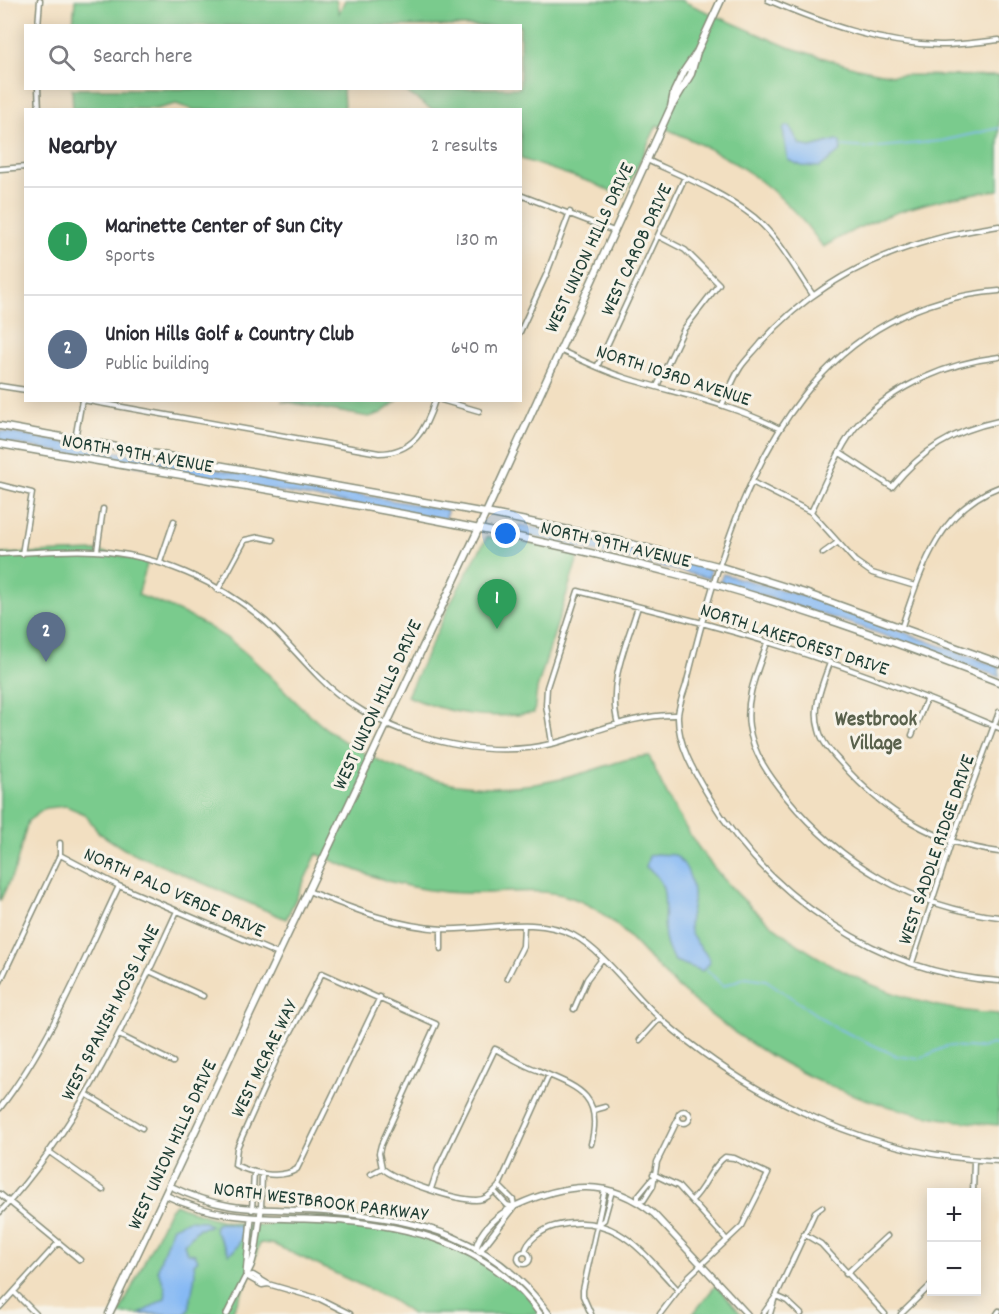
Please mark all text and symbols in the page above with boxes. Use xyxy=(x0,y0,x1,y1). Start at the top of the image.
search box xyxy=(24,24,522,90)
icon: search xyxy=(45,41,78,74)
text: Search here xyxy=(93,42,192,73)
text: Nearby xyxy=(48,129,116,166)
text: 2 results xyxy=(431,133,498,161)
street label: WEST UNION HILLS DRIVE xyxy=(539,159,642,338)
street label: WEST CAROB DRIVE xyxy=(595,180,681,321)
text: Marinette Center of Sun City xyxy=(105,212,342,243)
text: 1 xyxy=(65,227,70,255)
text: 130 m xyxy=(456,227,498,255)
text: Sports xyxy=(105,243,155,271)
text: Union Hills Golf & Country Club xyxy=(105,320,354,351)
text: 2 xyxy=(63,335,72,363)
text: 640 m xyxy=(451,335,498,363)
street label: NORTH 103RD AVENUE xyxy=(592,339,754,415)
text: Public building xyxy=(105,351,209,379)
street label: NORTH 99TH AVENUE xyxy=(60,428,215,482)
street label: NORTH 99TH AVENUE xyxy=(537,515,693,577)
your location xyxy=(491,519,520,548)
pin: 1 xyxy=(478,580,516,629)
street label: NORTH LAKEFOREST DRIVE xyxy=(696,597,892,685)
pin: 2 xyxy=(26,612,66,662)
street label: WEST UNION HILLS DRIVE xyxy=(327,616,430,795)
district label: Westbrook Village xyxy=(835,706,917,760)
street label: WEST SADDLE RIDGE DRIVE xyxy=(892,751,983,949)
street label: NORTH PALO VERDE DRIVE xyxy=(79,841,269,946)
street label: WEST SPANISH MOSS LANE xyxy=(55,921,168,1106)
street label: WEST MCRAE WAY xyxy=(225,995,307,1123)
street label: WEST UNION HILLS DRIVE xyxy=(122,1056,225,1235)
street label: NORTH WESTBROOK PARKWAY xyxy=(212,1176,430,1230)
map controls xyxy=(927,1188,981,1296)
button: + xyxy=(927,1188,981,1242)
button: − xyxy=(927,1242,981,1296)

